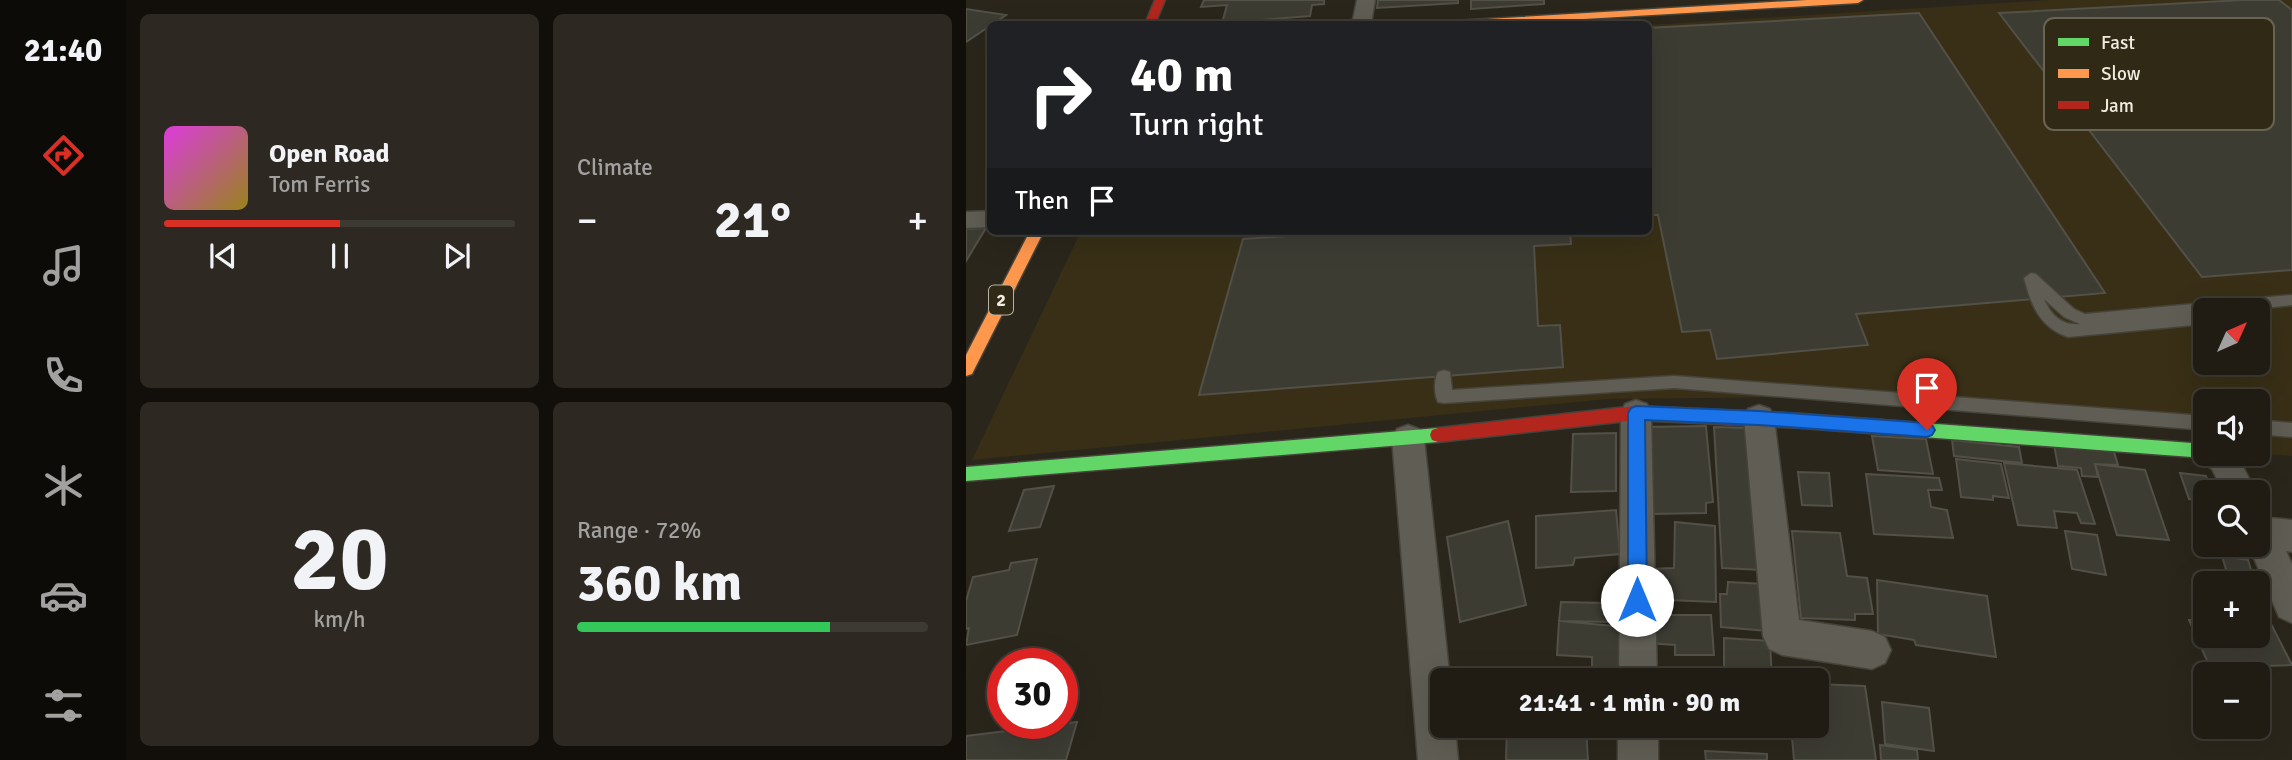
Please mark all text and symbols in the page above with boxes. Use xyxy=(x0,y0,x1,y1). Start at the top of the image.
legend xyxy=(2044,18,2274,130)
text: 21:40 xyxy=(24,31,102,70)
text: Fast xyxy=(2101,31,2135,55)
text: 40 m xyxy=(1130,45,1233,105)
icon: right xyxy=(1015,49,1106,140)
text: Slow xyxy=(2101,62,2141,86)
text: Jam xyxy=(2101,94,2134,118)
text: Turn right xyxy=(1130,105,1263,144)
icon: directions xyxy=(39,131,88,180)
text: Open Road xyxy=(269,138,390,170)
text: Climate xyxy=(577,153,653,182)
text: Tom Ferris xyxy=(269,170,370,199)
icon: arrive xyxy=(1083,182,1121,220)
text: Then xyxy=(1015,185,1069,217)
text: 21° xyxy=(714,188,791,252)
text: − xyxy=(577,197,598,244)
text: + xyxy=(907,197,928,244)
icon: previous xyxy=(204,237,242,275)
icon: pause xyxy=(321,237,359,275)
icon: next xyxy=(438,237,476,275)
icon: music xyxy=(39,241,88,290)
road number: 2 xyxy=(989,286,1013,314)
north arrow xyxy=(2193,298,2270,374)
map controls xyxy=(2193,298,2270,739)
icon: phone xyxy=(39,351,88,400)
pin xyxy=(1897,358,1957,430)
icon: arrive xyxy=(1908,369,1946,407)
button: sound xyxy=(2193,389,2270,466)
icon: climate xyxy=(39,461,88,510)
button: search xyxy=(2193,480,2270,557)
text: 20 xyxy=(290,503,389,616)
text: Range · 72% xyxy=(577,516,701,545)
text: 360 km xyxy=(577,551,742,615)
position arrow xyxy=(1600,563,1674,637)
icon: car xyxy=(39,571,88,620)
button: + xyxy=(2193,571,2270,648)
text: km/h xyxy=(313,605,366,634)
speed limit sign: 30 xyxy=(987,648,1078,739)
button: − xyxy=(2193,662,2270,739)
icon: filters xyxy=(39,681,88,730)
text: 21:41 · 1 min · 90 m xyxy=(1519,687,1740,719)

